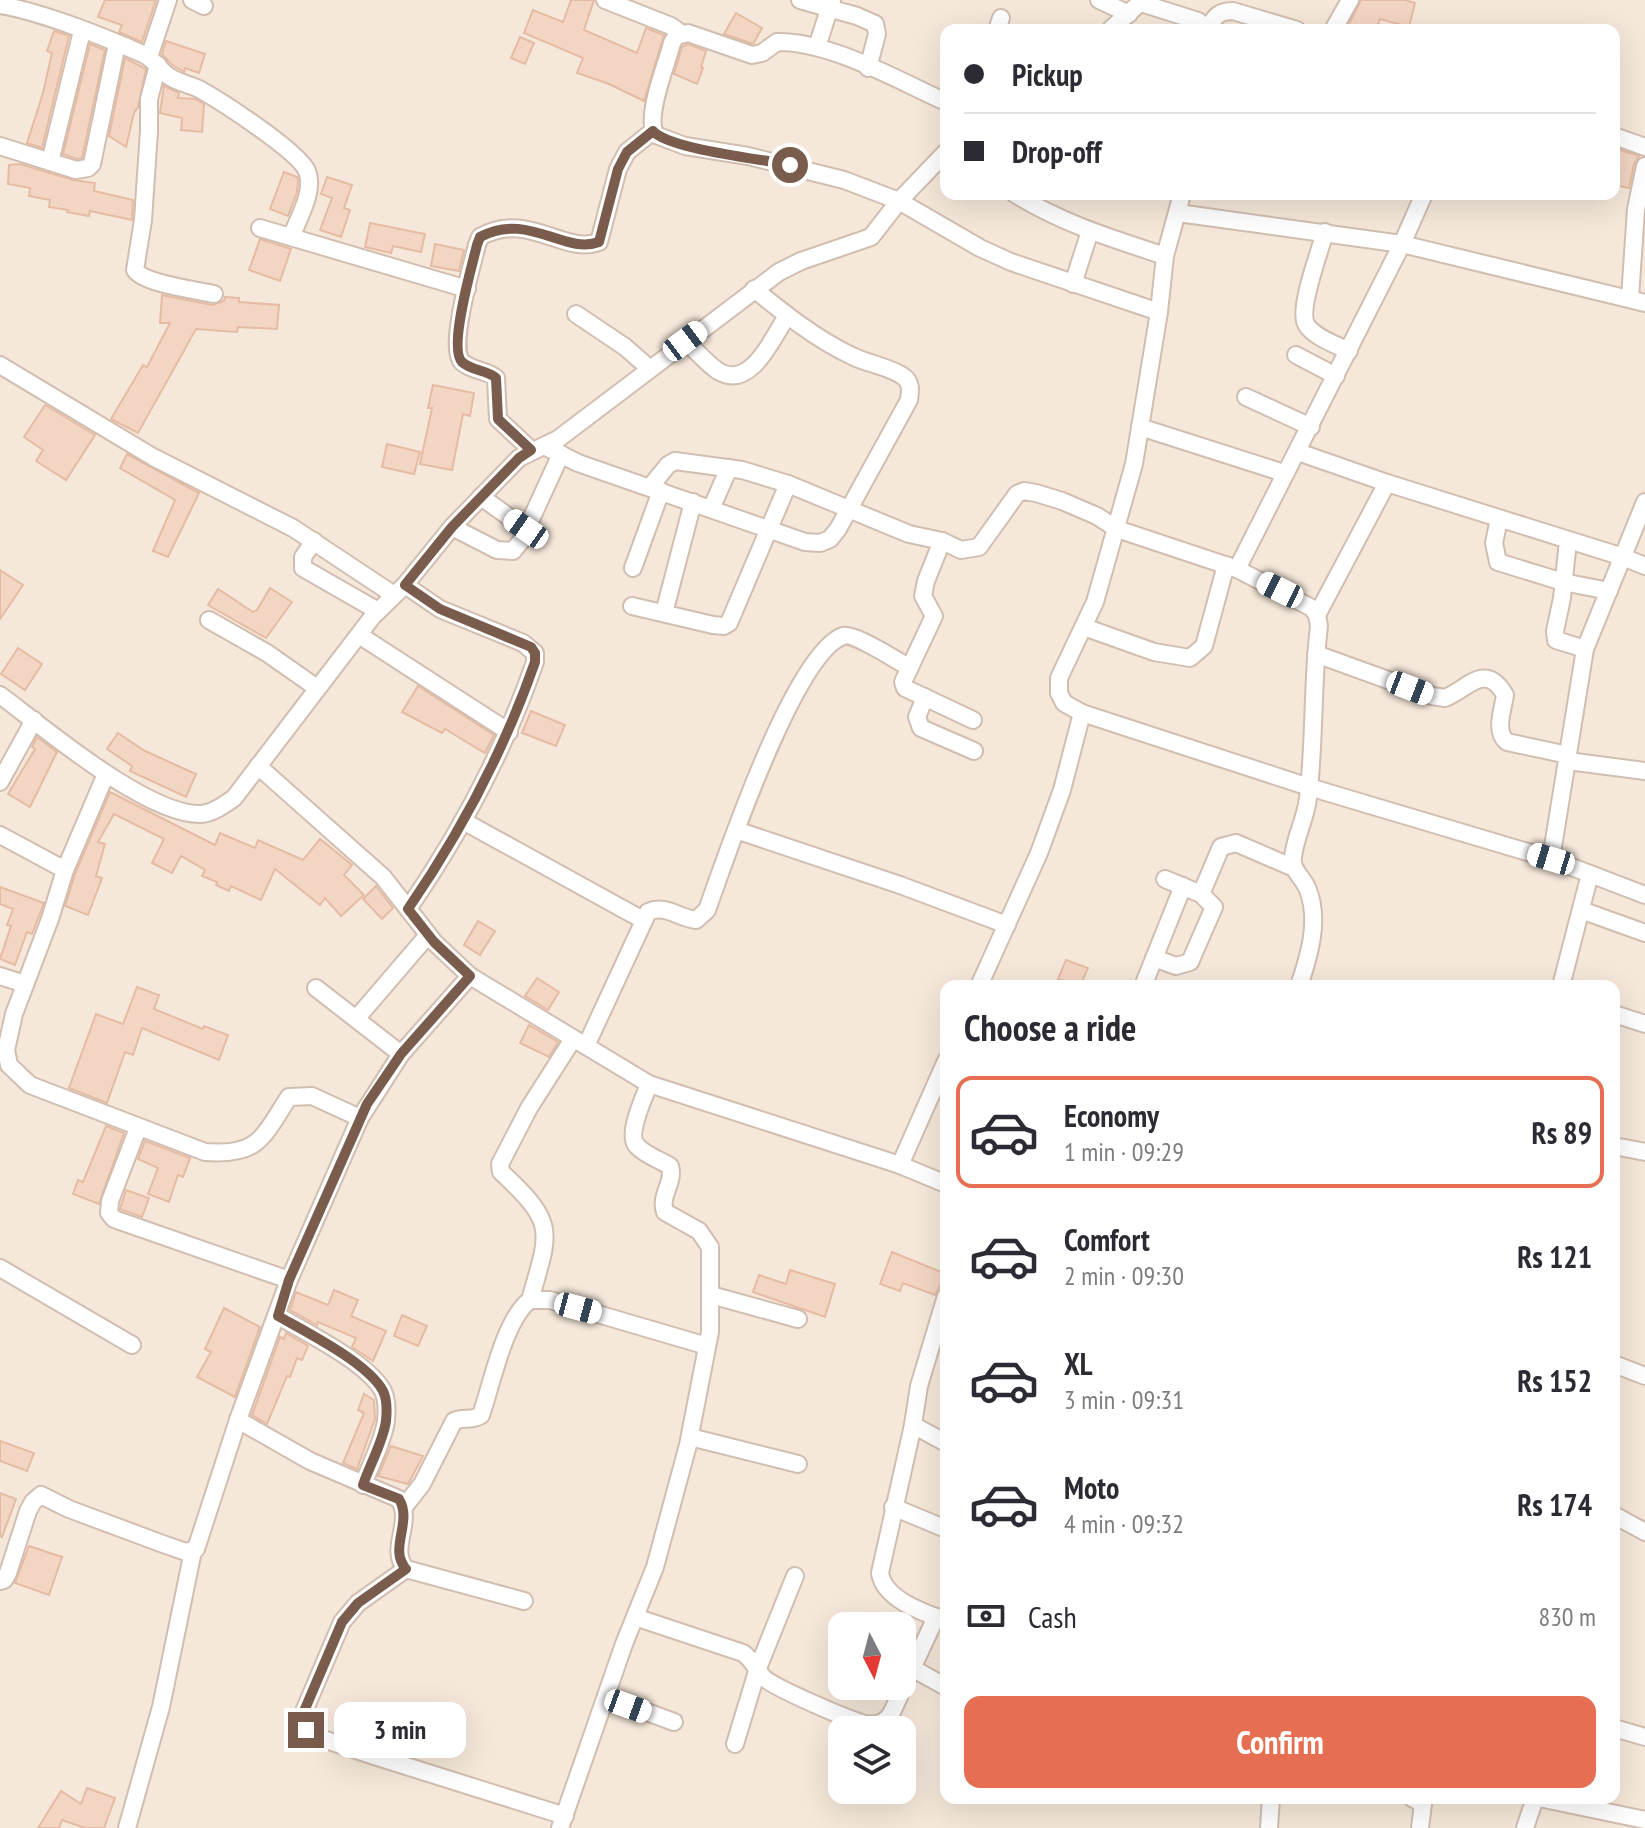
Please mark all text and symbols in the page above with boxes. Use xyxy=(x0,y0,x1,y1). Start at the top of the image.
text: Pickup xyxy=(1012,55,1083,94)
text: Drop-off xyxy=(1012,132,1102,171)
route start xyxy=(772,147,808,183)
car xyxy=(659,317,711,365)
car xyxy=(499,505,553,553)
car xyxy=(1253,569,1307,611)
car xyxy=(1383,668,1437,708)
car xyxy=(1525,841,1577,877)
text: Choose a ride xyxy=(964,1004,1136,1051)
icon: car xyxy=(968,1096,1040,1168)
text: Economy xyxy=(1064,1096,1159,1135)
text: Rs 89 xyxy=(1532,1113,1592,1152)
text: 1 min · 09:29 xyxy=(1064,1135,1184,1168)
icon: car xyxy=(968,1220,1040,1292)
text: Comfort xyxy=(1064,1220,1150,1259)
text: Rs 121 xyxy=(1517,1237,1592,1276)
text: 2 min · 09:30 xyxy=(1064,1259,1184,1292)
car xyxy=(552,1290,604,1326)
icon: car xyxy=(968,1344,1040,1416)
text: XL xyxy=(1064,1344,1093,1383)
text: Rs 152 xyxy=(1517,1361,1592,1400)
text: 3 min · 09:31 xyxy=(1064,1383,1184,1416)
icon: car xyxy=(968,1468,1040,1540)
text: Moto xyxy=(1064,1468,1119,1507)
text: Rs 174 xyxy=(1517,1485,1592,1524)
text: 4 min · 09:32 xyxy=(1064,1507,1184,1540)
icon: cash xyxy=(964,1594,1008,1638)
text: Cash xyxy=(1028,1597,1077,1636)
text: 830 m xyxy=(1538,1600,1596,1633)
north arrow xyxy=(828,1612,916,1700)
map controls xyxy=(828,1612,916,1804)
car xyxy=(601,1687,655,1725)
button: Confirm xyxy=(964,1696,1596,1788)
callout: 3 min xyxy=(334,1702,466,1758)
route end xyxy=(288,1712,324,1748)
text: 3 min xyxy=(374,1713,426,1746)
button: layers xyxy=(828,1716,916,1804)

